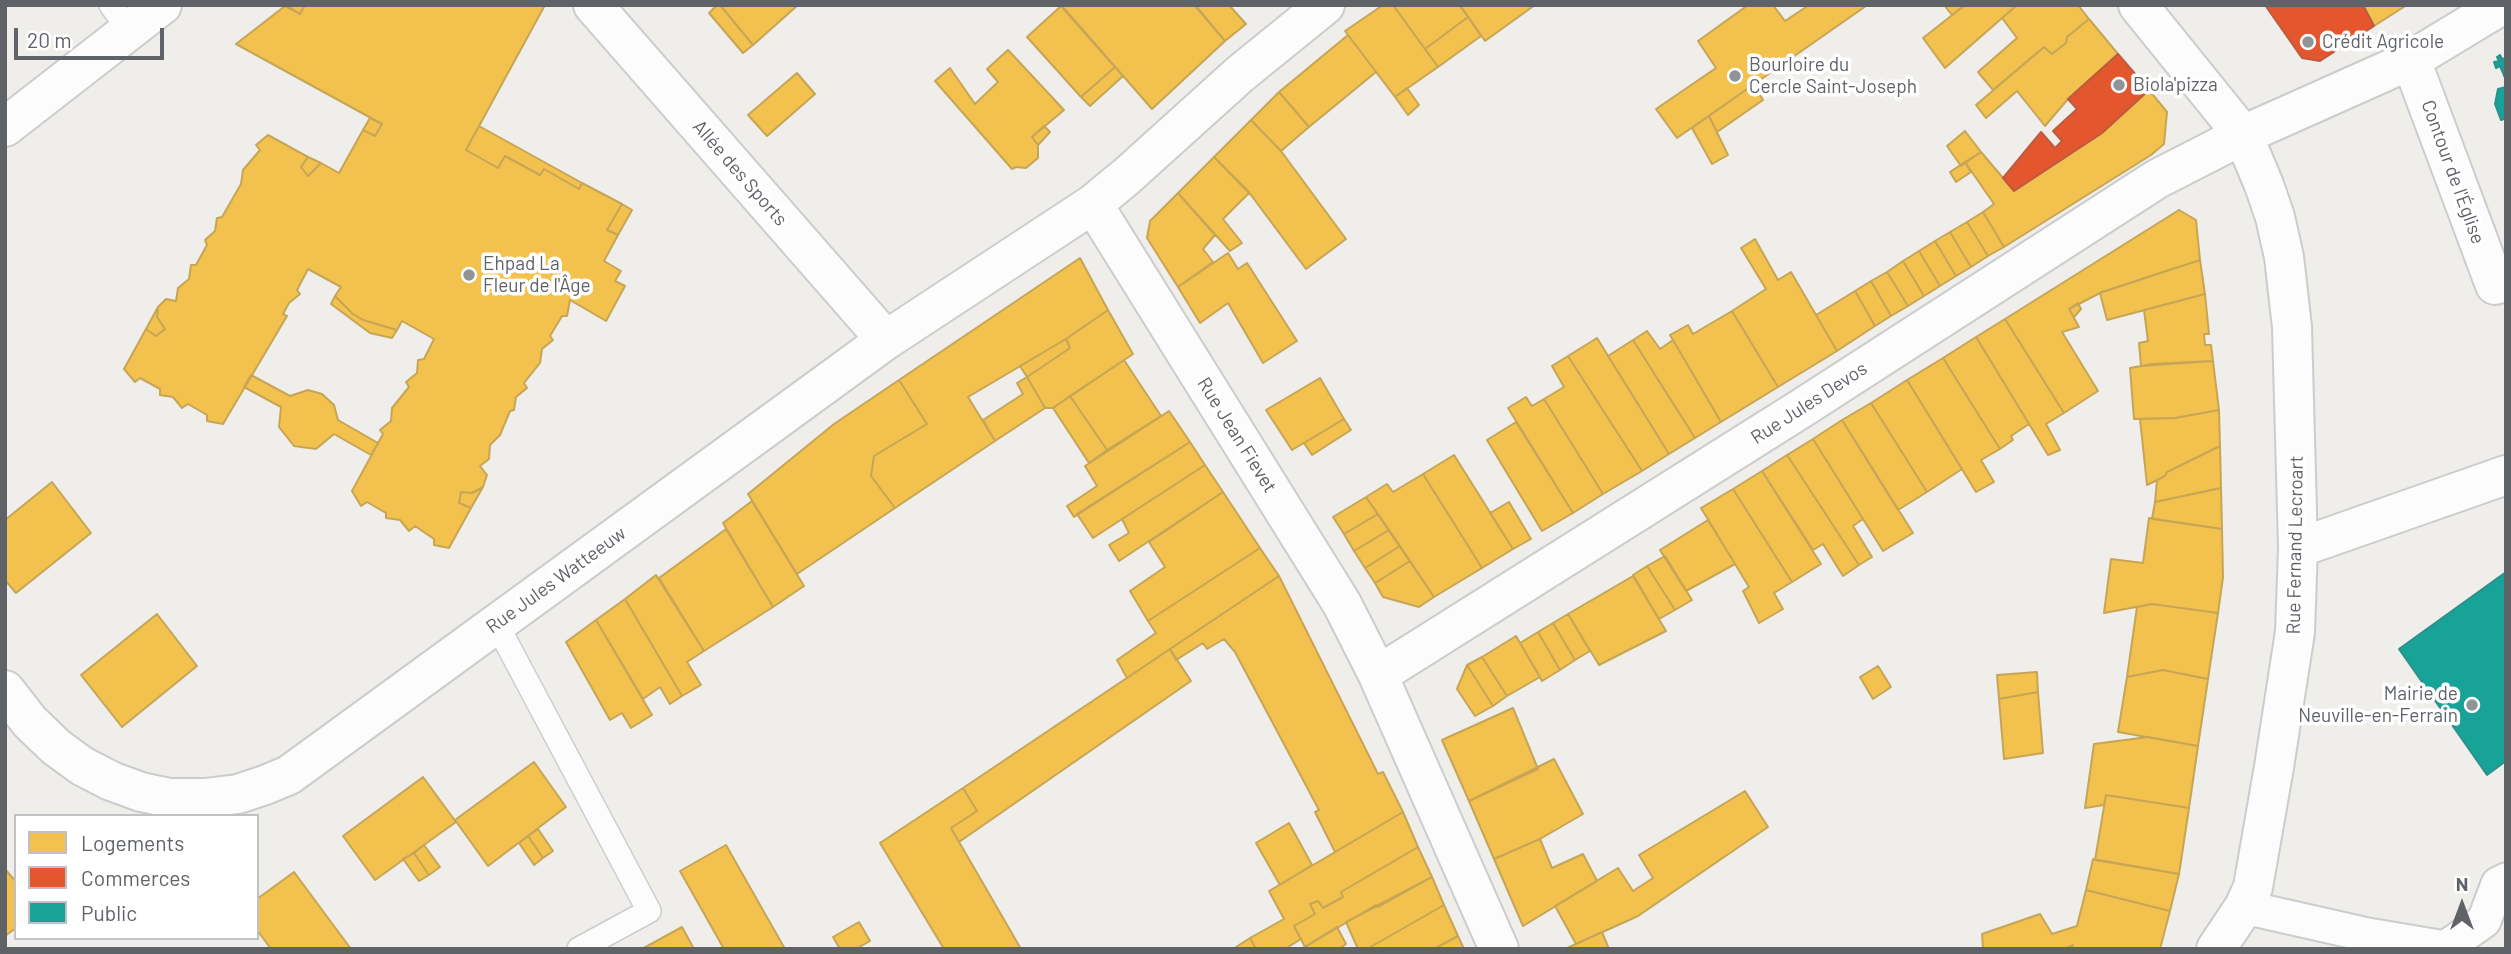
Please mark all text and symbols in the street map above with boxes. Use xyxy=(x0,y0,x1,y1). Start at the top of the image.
scale bar xyxy=(18,14,168,58)
text: 20 m xyxy=(27,27,72,52)
place label: Crédit Agricole xyxy=(2322,31,2444,53)
marker: Crédit Agricole xyxy=(2300,34,2316,50)
place label: Bourloire du Cercle Saint-Joseph xyxy=(1749,54,1917,98)
marker: Bourloire du Cercle Saint-Joseph xyxy=(1727,68,1743,84)
place label: Biola'pizza xyxy=(2133,74,2218,96)
marker: Biola'pizza xyxy=(2111,77,2127,93)
street label: Contour de l'Église xyxy=(2416,97,2490,247)
street label: Allée des Sports xyxy=(688,115,792,231)
place label: Ehpad La Fleur de l'Âge xyxy=(483,253,591,297)
marker: Ehpad La Fleur de l'Âge xyxy=(461,267,477,283)
street label: Rue Jules Devos xyxy=(1747,357,1871,449)
street label: Rue Jean Fievet xyxy=(1192,373,1282,497)
street label: Rue Fernand Lecroart xyxy=(2282,455,2308,635)
street label: Rue Jules Watteeuw xyxy=(482,522,630,638)
place label: Mairie de Neuville-en-Ferrain xyxy=(2298,683,2458,727)
marker: Mairie de Neuville-en-Ferrain xyxy=(2464,697,2480,713)
legend xyxy=(14,814,259,940)
text: Logements xyxy=(81,830,184,855)
text: Commerces xyxy=(81,865,190,890)
north arrow xyxy=(2427,870,2497,940)
text: N xyxy=(2456,872,2468,895)
text: Public xyxy=(81,900,137,925)

